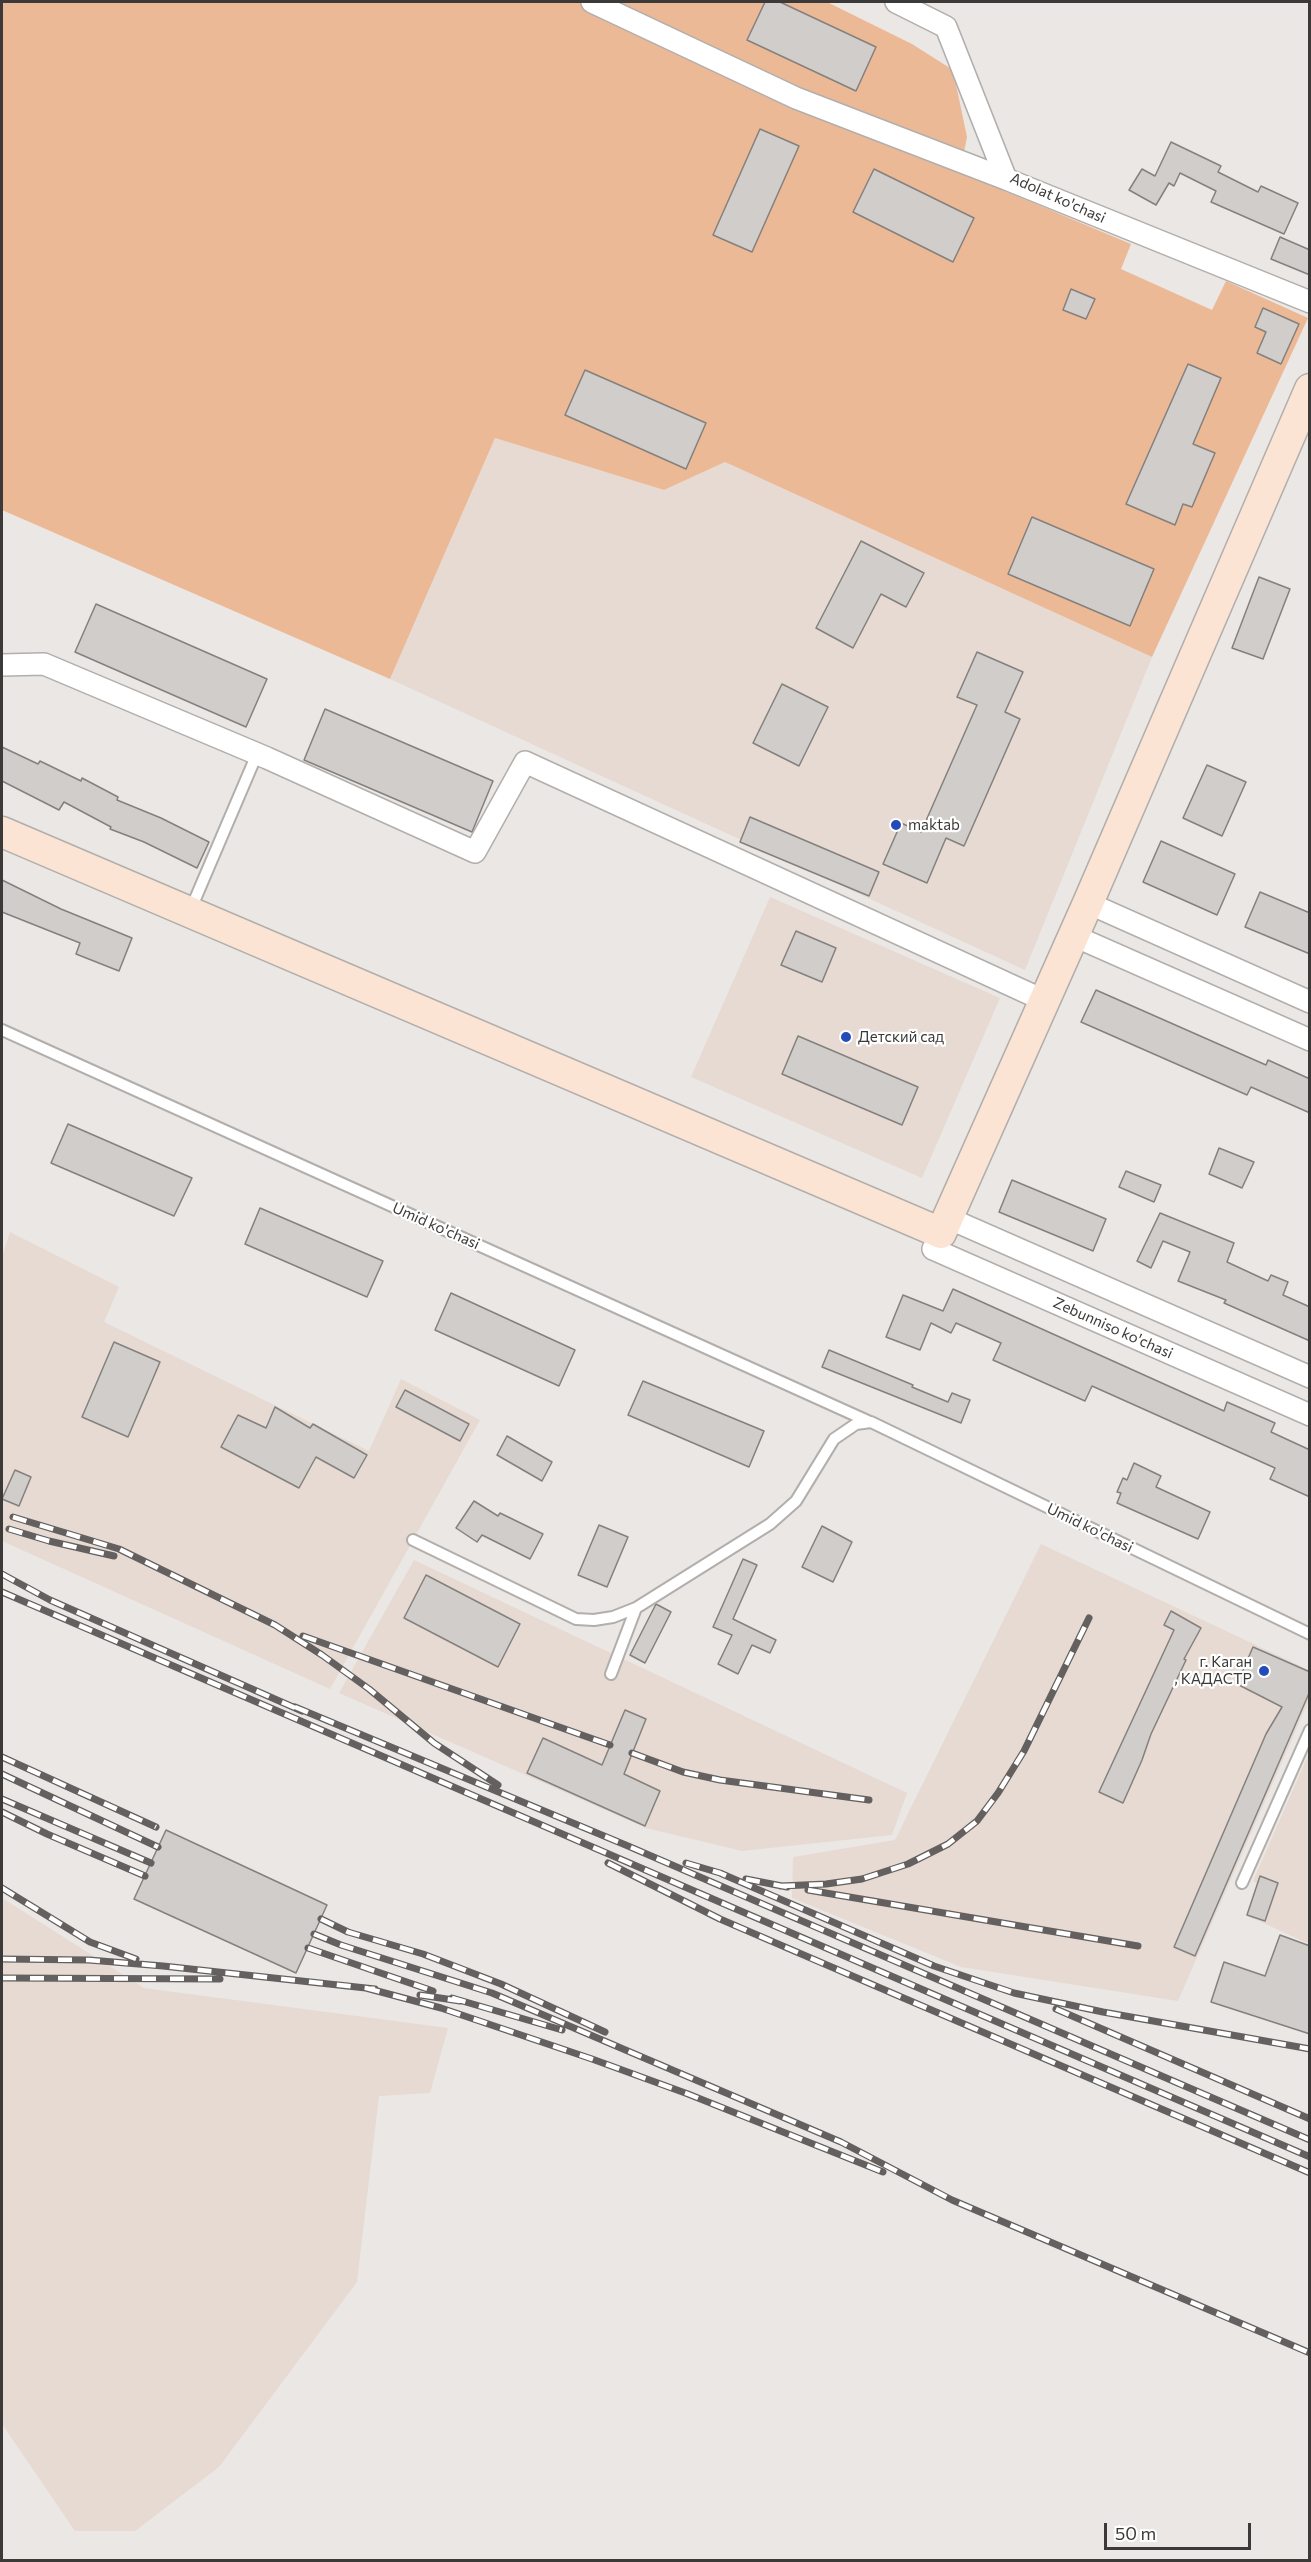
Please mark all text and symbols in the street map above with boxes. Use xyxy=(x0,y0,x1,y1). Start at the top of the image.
street label: Adolat ko'chasi xyxy=(1007,169,1109,227)
place label: maktab xyxy=(908,816,960,834)
marker: maktab xyxy=(889,818,903,832)
place label: Детский сад xyxy=(858,1028,944,1046)
marker: Детский сад xyxy=(839,1030,853,1044)
street label: Umid ko'chasi xyxy=(390,1199,482,1253)
street label: Zebunniso ko'chasi xyxy=(1050,1293,1176,1363)
street label: Umid ko'chasi xyxy=(1044,1499,1136,1557)
place label: г. Каган , КАДАСТР xyxy=(1174,1653,1252,1688)
marker: г. Каган , КАДАСТР xyxy=(1257,1664,1271,1678)
scale bar xyxy=(1107,2511,1254,2549)
text: 50 m xyxy=(1115,2522,1156,2544)

